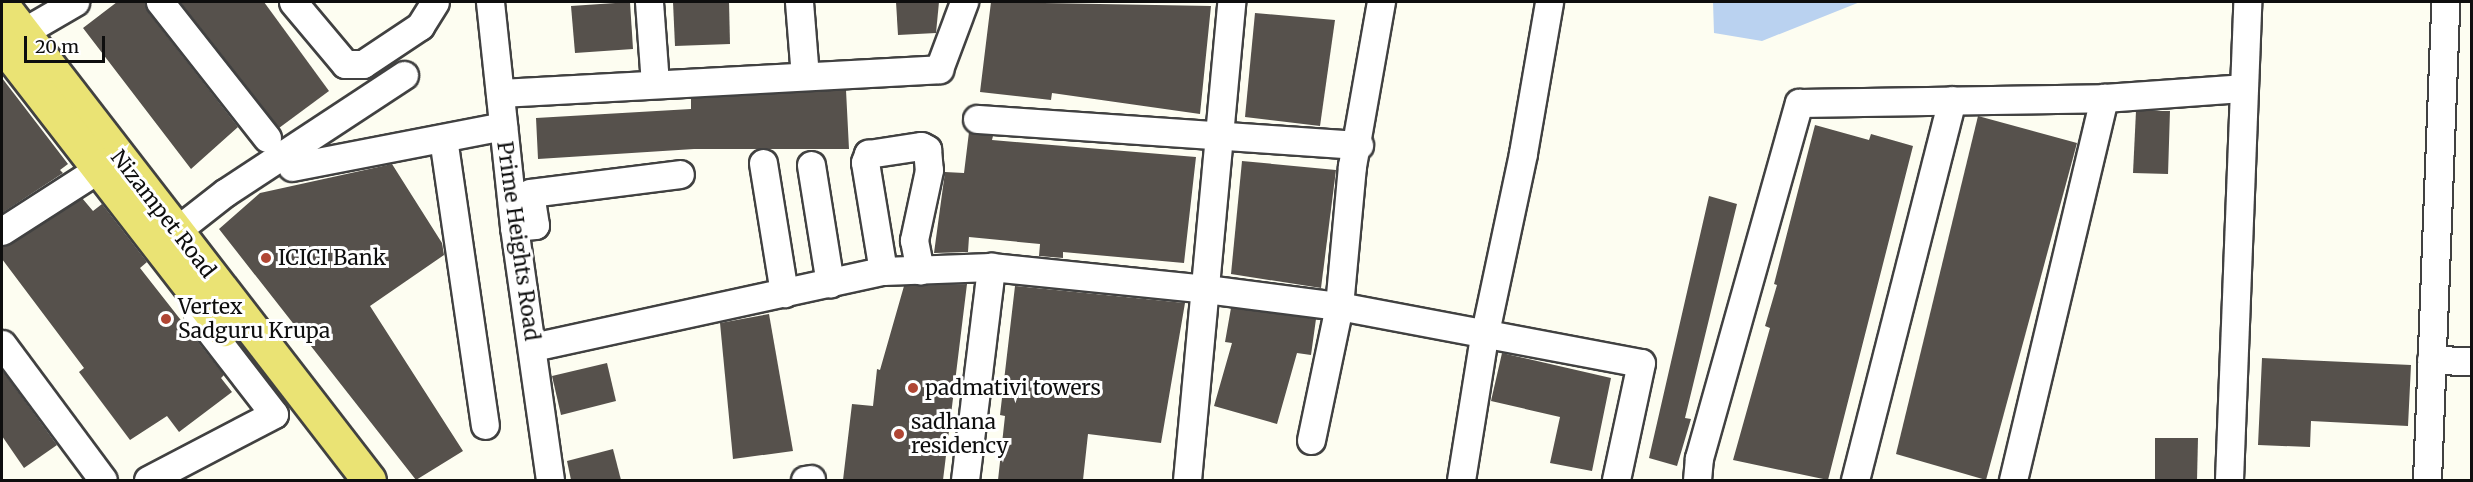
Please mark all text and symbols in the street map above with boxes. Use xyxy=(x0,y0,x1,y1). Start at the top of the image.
scale bar xyxy=(27,24,108,62)
text: 20 m xyxy=(35,35,79,58)
street label: Prime Heights Road xyxy=(492,140,544,342)
street label: Nizampet Road xyxy=(105,145,221,283)
place label: ICICI Bank xyxy=(278,245,386,271)
marker: ICICI Bank xyxy=(259,251,273,265)
place label: Vertex Sadguru Krupa xyxy=(178,294,330,344)
marker: Vertex Sadguru Krupa xyxy=(159,312,173,326)
place label: padmativi towers xyxy=(925,375,1101,401)
marker: padmativi towers xyxy=(906,381,920,395)
place label: sadhana residency xyxy=(911,409,1008,459)
marker: sadhana residency xyxy=(892,427,906,441)

